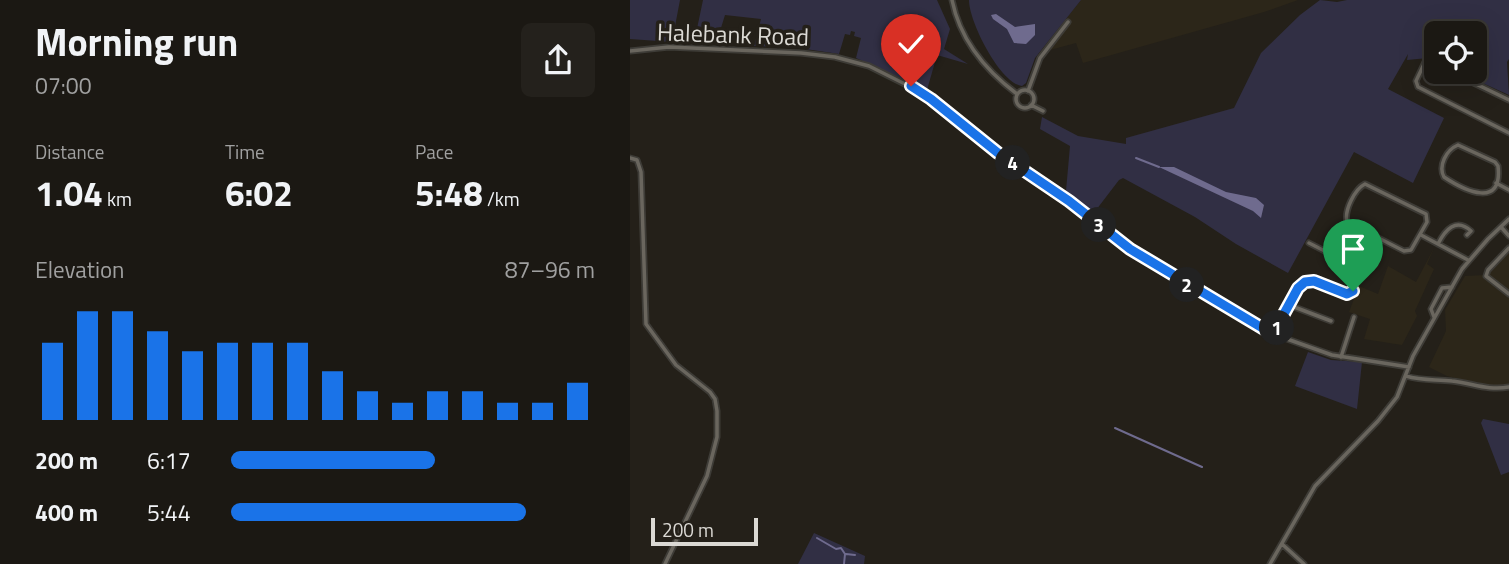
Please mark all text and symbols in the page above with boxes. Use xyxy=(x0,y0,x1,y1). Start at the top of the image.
text: Morning run xyxy=(35,13,238,71)
street label: Halebank Road xyxy=(656,13,810,55)
pin xyxy=(881,14,941,86)
map controls xyxy=(1424,21,1487,84)
button: locate xyxy=(1424,21,1487,84)
button: share xyxy=(521,23,595,97)
icon: check xyxy=(892,25,930,63)
text: 07:00 xyxy=(35,68,92,103)
text: Distance xyxy=(35,137,104,166)
text: Time xyxy=(225,137,265,166)
text: Pace xyxy=(415,137,453,166)
pin: 4 xyxy=(996,146,1030,180)
text: 4 xyxy=(1007,148,1018,177)
text: 1.04 xyxy=(35,166,103,220)
text: 6:02 xyxy=(225,166,293,220)
text: 5:48 xyxy=(415,166,483,220)
text: km xyxy=(103,184,132,213)
text: /km xyxy=(483,184,520,213)
pin: 3 xyxy=(1082,208,1116,243)
text: 3 xyxy=(1093,210,1104,239)
pin xyxy=(1323,219,1383,291)
icon: arrive xyxy=(1334,230,1372,268)
text: Elevation xyxy=(35,252,124,287)
text: 87–96 m xyxy=(505,252,595,287)
pin: 2 xyxy=(1170,268,1204,302)
text: 2 xyxy=(1181,270,1192,299)
pin: 1 xyxy=(1260,310,1294,346)
text: 1 xyxy=(1271,313,1282,342)
text: 200 m xyxy=(35,443,98,478)
text: 6:17 xyxy=(147,443,191,478)
text: 400 m xyxy=(35,495,98,530)
text: 5:44 xyxy=(147,495,191,530)
scale bar xyxy=(651,515,758,547)
text: 200 m xyxy=(662,515,714,544)

